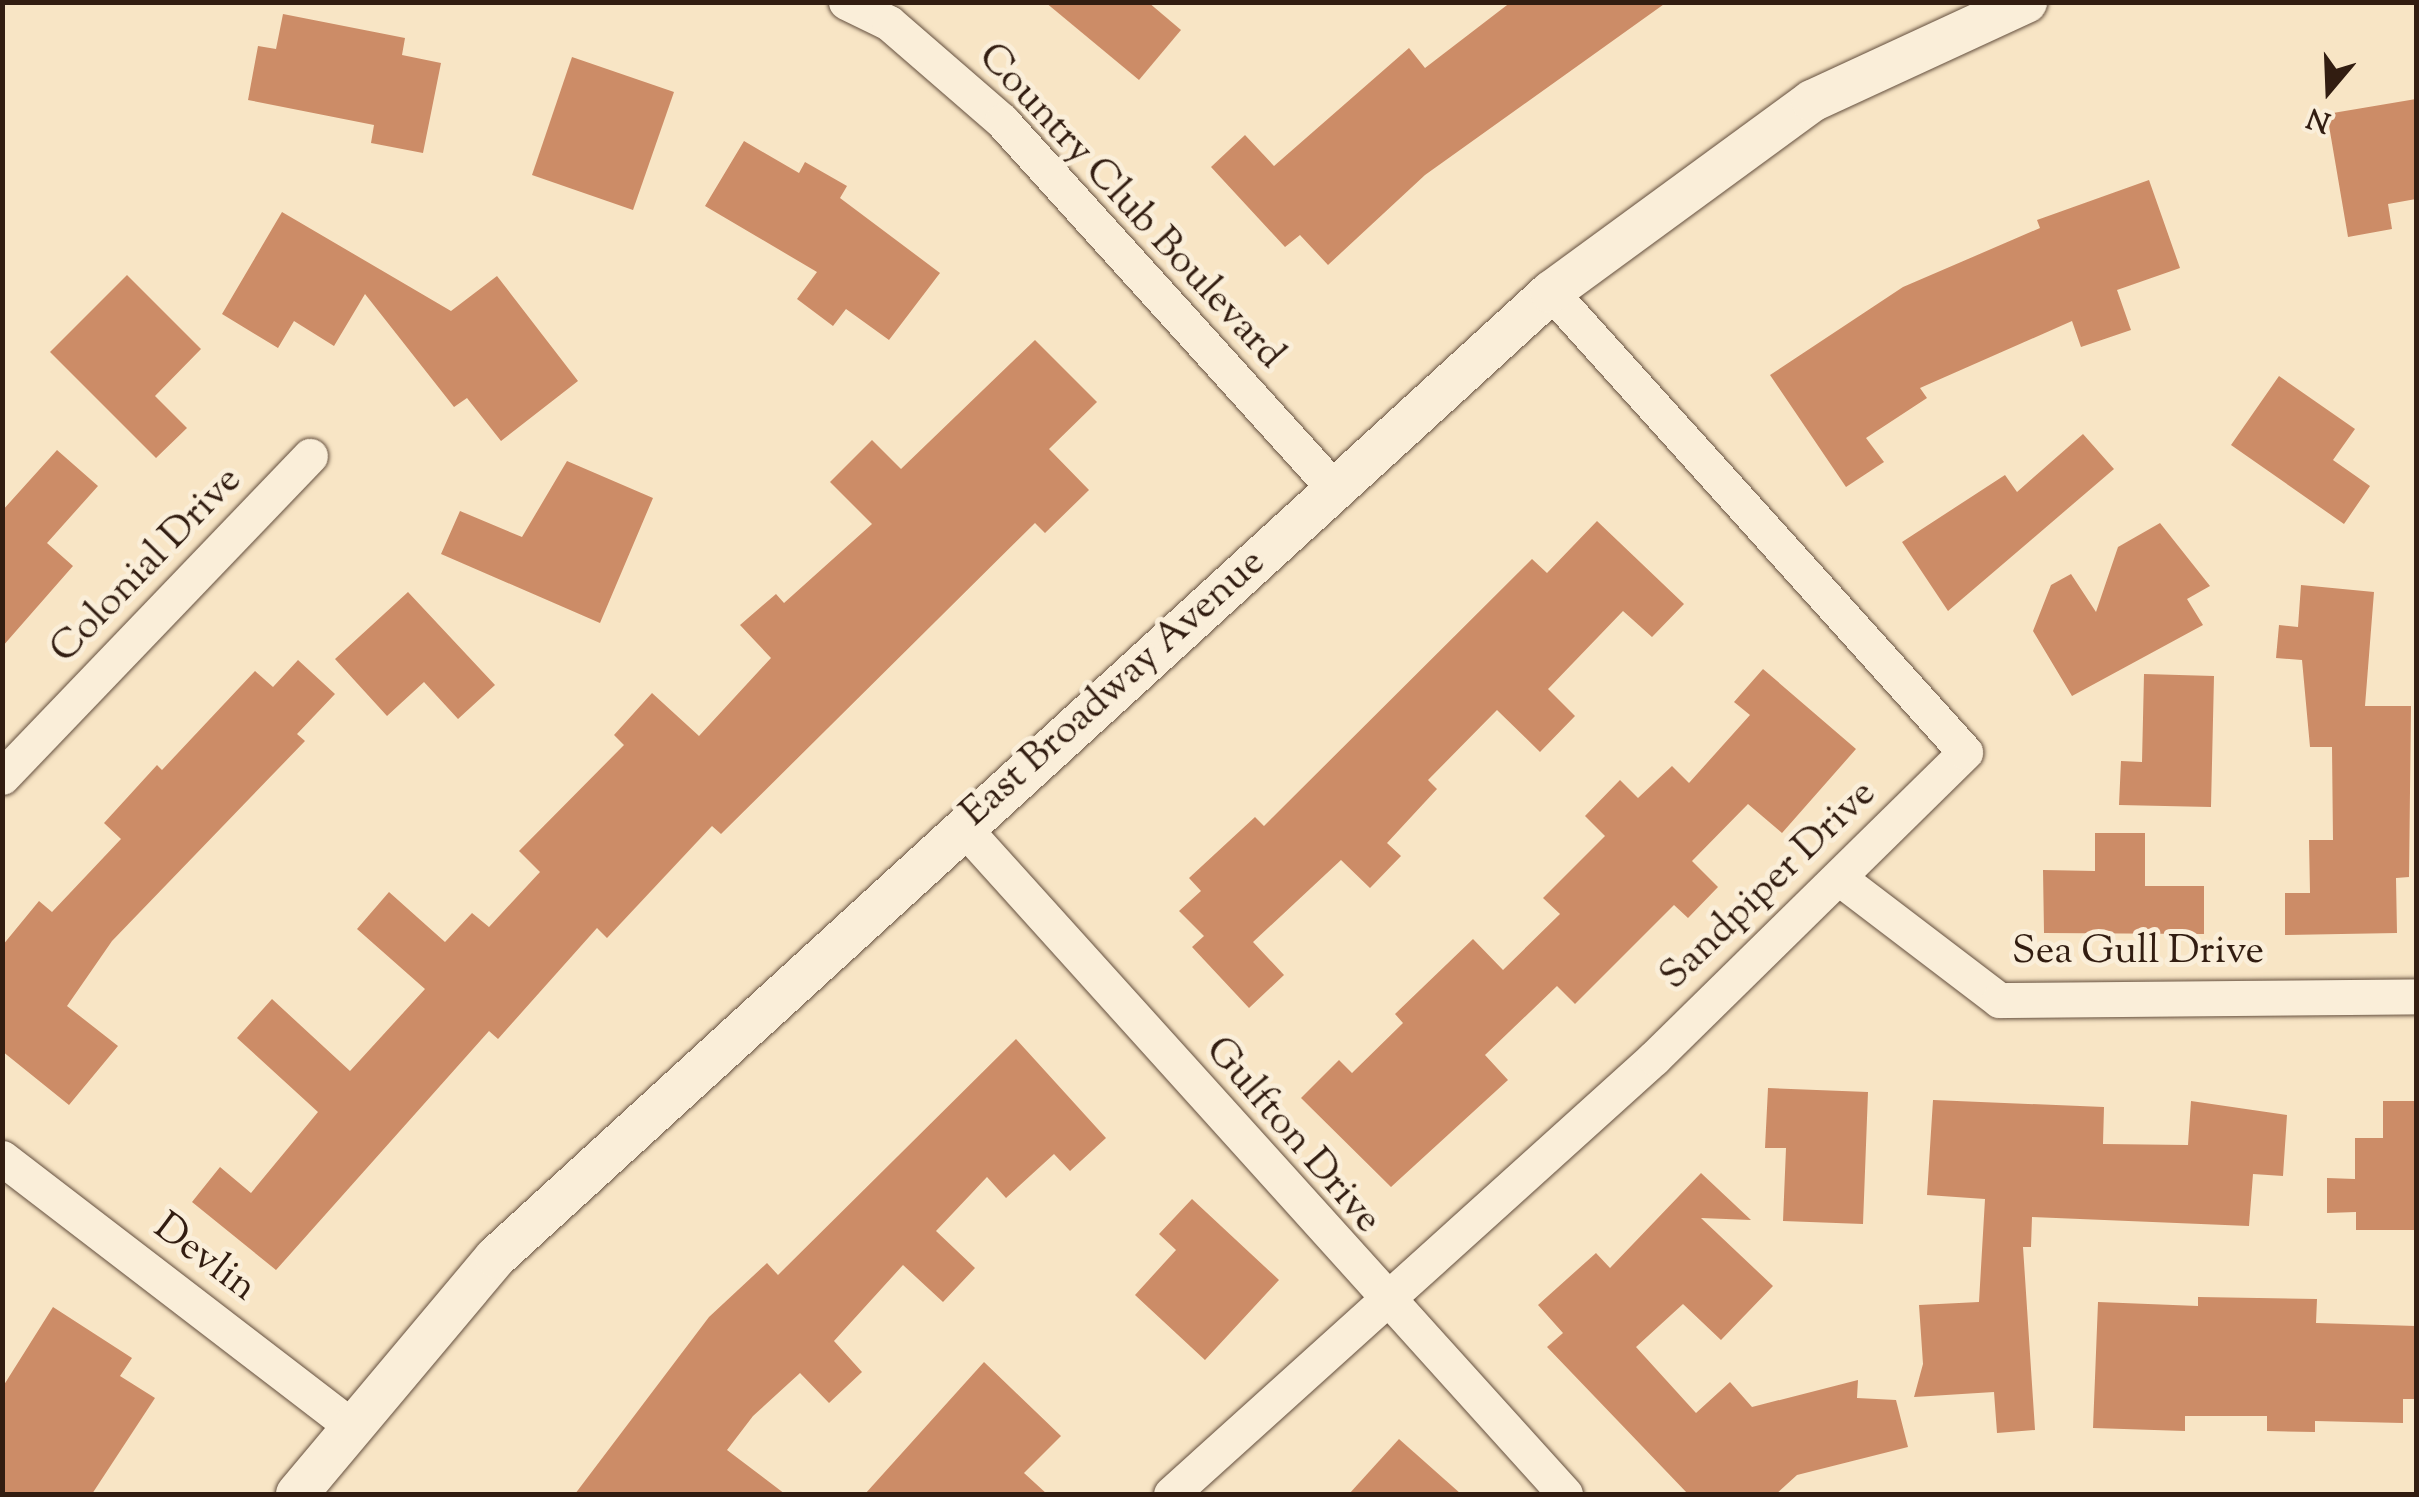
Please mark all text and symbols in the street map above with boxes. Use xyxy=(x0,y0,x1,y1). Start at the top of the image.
street label: Country Club Boulevard xyxy=(967,34,1293,380)
north arrow xyxy=(2279,40,2379,140)
text: N xyxy=(2302,96,2336,141)
street label: Colonial Drive xyxy=(41,458,253,674)
street label: East Broadway Avenue xyxy=(952,540,1276,838)
street label: Sandpiper Drive xyxy=(1651,771,1887,1001)
street label: Sea Gull Drive xyxy=(2012,929,2264,977)
street label: Gulfton Drive xyxy=(1194,1028,1390,1244)
street label: Devlin xyxy=(143,1205,265,1313)

